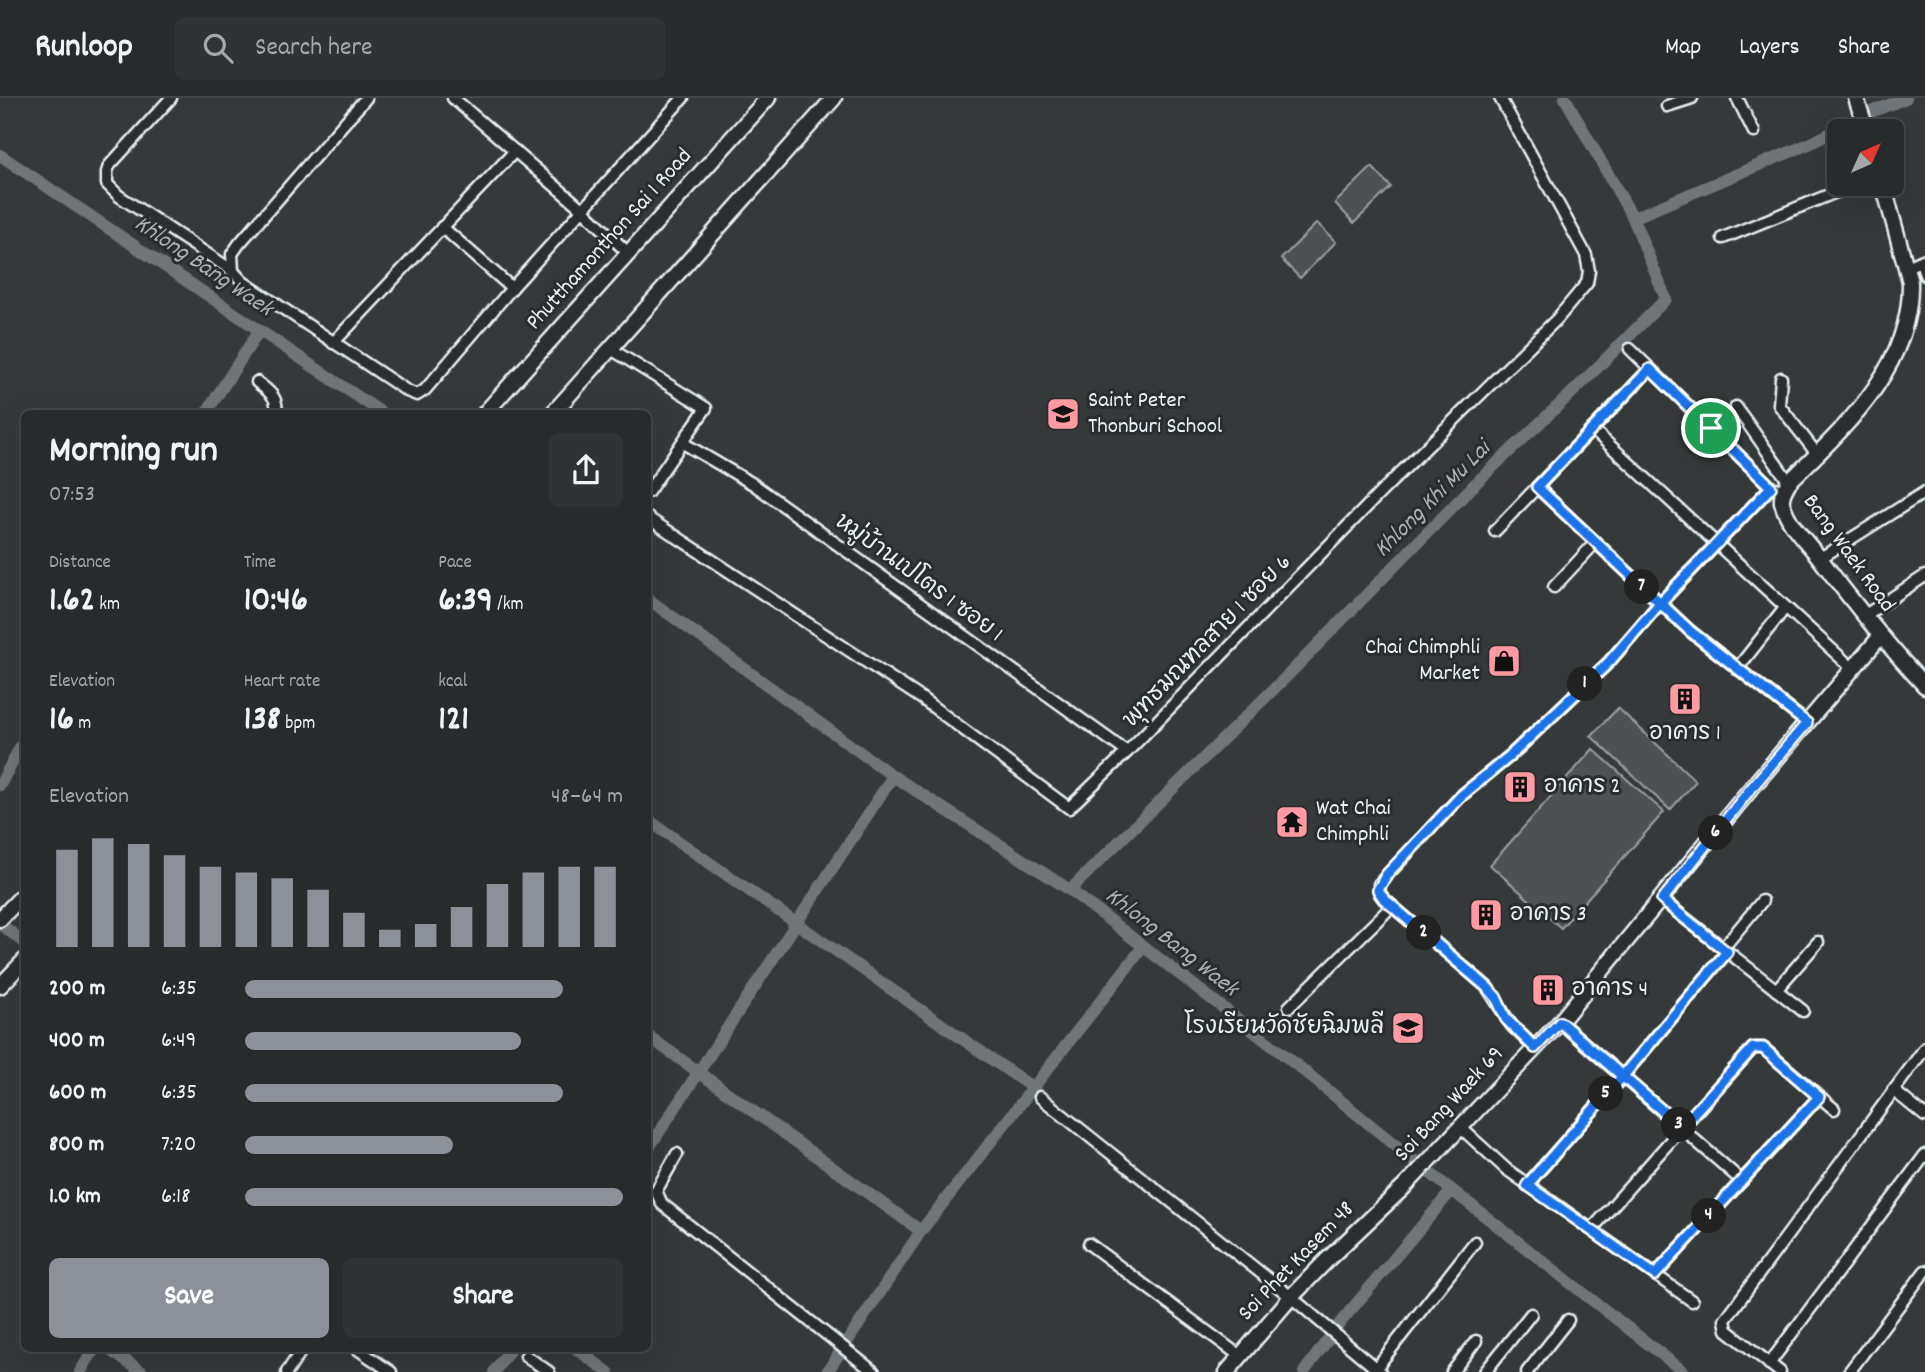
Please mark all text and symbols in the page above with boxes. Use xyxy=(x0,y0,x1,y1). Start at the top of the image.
search box xyxy=(175,17,665,80)
text: Runloop xyxy=(35,25,133,72)
icon: search xyxy=(199,29,237,67)
text: Search here xyxy=(255,30,372,67)
text: Map xyxy=(1665,31,1701,65)
text: Layers xyxy=(1739,31,1800,65)
text: Share xyxy=(1838,31,1890,65)
north arrow xyxy=(1827,119,1904,196)
map controls xyxy=(1827,119,1904,196)
street label: Phutthamonthon Sai 1 Road xyxy=(519,142,701,338)
water label: Khlong Bang Waek xyxy=(127,208,281,327)
place label: Saint Peter Thonburi School xyxy=(1088,385,1223,444)
school or university icon: Saint Peter Thonburi School xyxy=(1044,395,1082,433)
pin xyxy=(1681,398,1741,458)
icon: arrive xyxy=(1692,409,1730,447)
text: Morning run xyxy=(49,425,218,480)
water label: Khlong Khi Mu Lai xyxy=(1367,431,1502,566)
button: share xyxy=(549,433,623,507)
text: 07:53 xyxy=(49,479,95,512)
street label: Bang Waek Road xyxy=(1794,488,1902,620)
street label: หมู่บ้านเปโตร 1 ซอย 1 xyxy=(827,504,1011,651)
street label: พุทธมณฑลสาย 1 ซอย 6 xyxy=(1116,548,1300,736)
text: Distance xyxy=(49,550,111,577)
text: Time xyxy=(244,550,276,577)
text: Pace xyxy=(438,550,472,577)
pin: 7 xyxy=(1624,570,1660,604)
text: 7 xyxy=(1638,573,1645,600)
text: 1.62 xyxy=(49,577,95,627)
text: 10:46 xyxy=(244,577,308,627)
text: 6:39 xyxy=(438,577,493,627)
text: km xyxy=(95,592,120,619)
text: /km xyxy=(493,592,523,619)
place label: Chai Chimphli Market xyxy=(1365,632,1480,691)
shop icon: Chai Chimphli Market xyxy=(1485,642,1523,680)
pin: 1 xyxy=(1568,666,1602,702)
text: Elevation xyxy=(49,669,115,696)
text: Heart rate xyxy=(244,669,320,696)
text: kcal xyxy=(438,669,467,696)
text: 1 xyxy=(1582,670,1587,697)
building icon: อาคาร 1 xyxy=(1666,680,1704,718)
text: 16 xyxy=(49,696,74,746)
text: 138 xyxy=(244,696,281,746)
text: 121 xyxy=(438,696,469,746)
text: m xyxy=(74,711,91,738)
text: bpm xyxy=(281,711,315,738)
place label: อาคาร 1 xyxy=(1649,718,1721,751)
building icon: อาคาร 2 xyxy=(1501,768,1539,806)
place label: อาคาร 2 xyxy=(1544,771,1621,804)
text: Elevation xyxy=(49,781,129,814)
text: 48–64 m xyxy=(551,781,623,814)
place label: Wat Chai Chimphli xyxy=(1316,793,1391,852)
temple icon: Wat Chai Chimphli xyxy=(1273,803,1311,841)
pin: 6 xyxy=(1698,816,1734,850)
text: 6 xyxy=(1711,819,1720,846)
water label: Khlong Bang Waek xyxy=(1097,880,1246,1007)
building icon: อาคาร 3 xyxy=(1467,896,1505,934)
place label: อาคาร 3 xyxy=(1510,899,1587,932)
pin: 2 xyxy=(1406,916,1442,950)
text: 2 xyxy=(1419,919,1428,946)
building icon: อาคาร 4 xyxy=(1529,971,1567,1009)
text: 200 m xyxy=(49,973,105,1006)
text: 6:35 xyxy=(161,973,197,1006)
place label: อาคาร 4 xyxy=(1572,974,1648,1007)
place label: โรงเรียนวัดชัยฉิมพลี xyxy=(1184,1009,1384,1045)
school or university icon: โรงเรียนวัดชัยฉิมพลี xyxy=(1389,1009,1427,1047)
text: 400 m xyxy=(49,1025,105,1058)
text: 6:49 xyxy=(161,1025,196,1058)
street label: Soi Bang Waek 69 xyxy=(1387,1040,1513,1170)
pin: 5 xyxy=(1588,1076,1624,1112)
text: 600 m xyxy=(49,1077,106,1110)
text: 6:35 xyxy=(161,1077,197,1110)
text: 5 xyxy=(1601,1080,1610,1107)
pin: 3 xyxy=(1662,1108,1696,1142)
text: 3 xyxy=(1674,1111,1683,1138)
text: 800 m xyxy=(49,1129,104,1162)
text: 7:20 xyxy=(161,1129,196,1162)
text: 1.0 km xyxy=(49,1181,101,1214)
text: 6:18 xyxy=(161,1181,190,1214)
street label: Soi Phet Kasem 48 xyxy=(1231,1195,1363,1329)
pin: 4 xyxy=(1692,1198,1726,1234)
text: 4 xyxy=(1705,1202,1712,1229)
button: Save xyxy=(49,1258,329,1338)
button: Share xyxy=(343,1258,623,1338)

